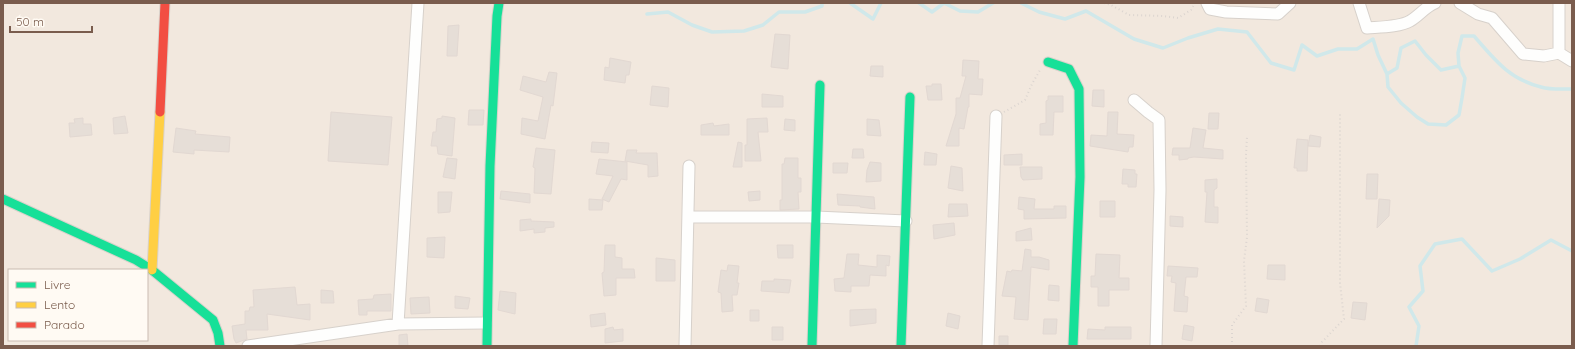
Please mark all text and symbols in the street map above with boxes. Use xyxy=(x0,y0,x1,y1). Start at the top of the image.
scale bar xyxy=(10,8,92,34)
text: 50 m xyxy=(16,14,44,29)
legend xyxy=(8,269,148,341)
text: Livre xyxy=(44,277,71,292)
text: Lento xyxy=(44,297,75,312)
text: Parado xyxy=(44,317,85,332)

